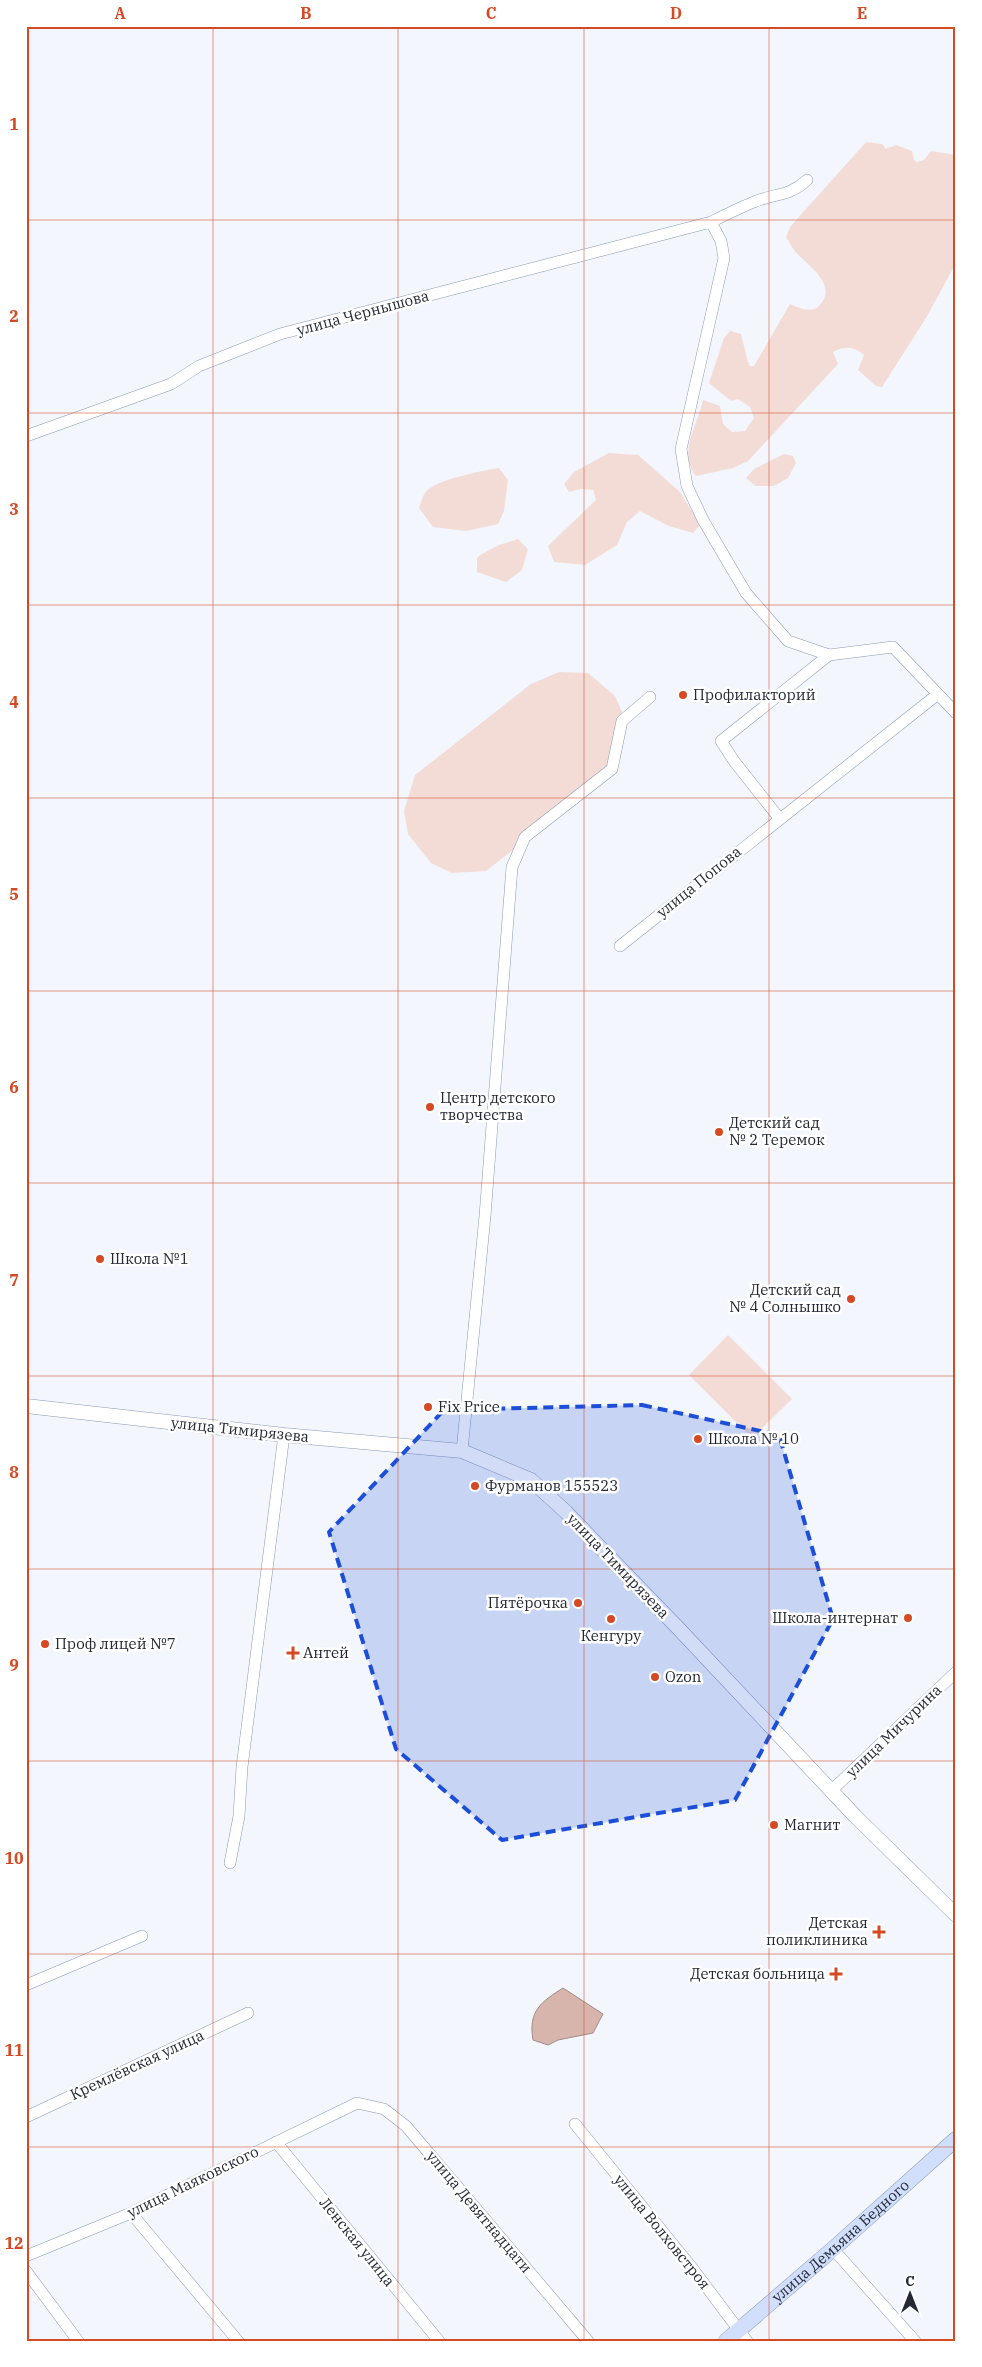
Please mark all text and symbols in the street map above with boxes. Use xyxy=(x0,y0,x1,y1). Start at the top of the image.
text: A xyxy=(114,3,126,23)
text: B xyxy=(300,3,312,23)
text: C xyxy=(486,3,496,23)
text: D xyxy=(670,3,682,23)
text: E xyxy=(857,3,867,23)
text: 1 xyxy=(9,114,19,134)
street label: улица Чернышова xyxy=(295,286,431,339)
text: 2 xyxy=(9,306,19,326)
text: 3 xyxy=(9,499,19,519)
place label: Профилакторий xyxy=(693,685,816,704)
marker: Профилакторий xyxy=(677,689,689,701)
text: 4 xyxy=(9,692,19,712)
street label: улица Попова xyxy=(653,842,745,921)
text: 5 xyxy=(9,884,19,904)
text: 6 xyxy=(9,1077,19,1097)
place label: Центр детского творчества xyxy=(440,1088,555,1124)
marker: Центр детского творчества xyxy=(424,1101,436,1113)
place label: Детский сад № 2 Теремок xyxy=(729,1113,825,1149)
marker: Детский сад № 2 Теремок xyxy=(713,1126,725,1138)
place label: Школа №1 xyxy=(110,1249,189,1268)
marker: Школа №1 xyxy=(94,1253,106,1265)
text: 7 xyxy=(9,1270,19,1290)
place label: Детский сад № 4 Солнышко xyxy=(729,1280,841,1316)
marker: Детский сад № 4 Солнышко xyxy=(845,1293,857,1305)
place label: Fix Price xyxy=(438,1397,500,1416)
marker: Fix Price xyxy=(422,1401,434,1413)
street label: улица Тимирязева xyxy=(170,1413,310,1446)
place label: Школа № 10 xyxy=(708,1429,799,1448)
marker: Школа № 10 xyxy=(692,1433,704,1445)
text: 8 xyxy=(9,1462,19,1482)
place label: Фурманов 155523 xyxy=(485,1476,618,1495)
marker: Фурманов 155523 xyxy=(469,1480,481,1492)
street label: улица Тимирязева xyxy=(563,1509,673,1622)
place label: Пятёрочка xyxy=(488,1593,568,1612)
marker: Пятёрочка xyxy=(572,1597,584,1609)
place label: Школа-интернат xyxy=(772,1608,898,1627)
marker: Школа-интернат xyxy=(902,1612,914,1624)
marker: Кенгуру xyxy=(605,1613,617,1625)
place label: Кенгуру xyxy=(581,1626,641,1645)
place label: Проф лицей №7 xyxy=(55,1634,176,1653)
marker: Проф лицей №7 xyxy=(39,1638,51,1650)
place label: Антей xyxy=(303,1643,349,1662)
marker: Антей xyxy=(287,1647,299,1659)
text: 9 xyxy=(9,1655,19,1675)
place label: Ozon xyxy=(665,1667,702,1686)
marker: Ozon xyxy=(649,1671,661,1683)
street label: улица Мичурина xyxy=(842,1680,945,1781)
place label: Магнит xyxy=(784,1815,840,1834)
marker: Магнит xyxy=(768,1819,780,1831)
text: 10 xyxy=(4,1848,24,1868)
place label: Детская поликлиника xyxy=(766,1913,868,1949)
marker: Детская поликлиника xyxy=(872,1925,886,1939)
place label: Детская больница xyxy=(690,1964,825,1983)
marker: Детская больница xyxy=(829,1967,843,1981)
street label: Кремлёвская улица xyxy=(67,2025,207,2104)
text: 11 xyxy=(4,2040,24,2060)
street label: улица Маяковского xyxy=(124,2141,262,2222)
street label: улица Девятнадцати xyxy=(423,2147,536,2277)
street label: улица Волховстроя xyxy=(610,2170,715,2293)
street label: улица Демьяна Бедного xyxy=(768,2175,913,2306)
street label: Ленская улица xyxy=(316,2193,399,2290)
text: 12 xyxy=(4,2233,24,2253)
north arrow xyxy=(884,2270,934,2320)
text: С xyxy=(905,2272,915,2290)

